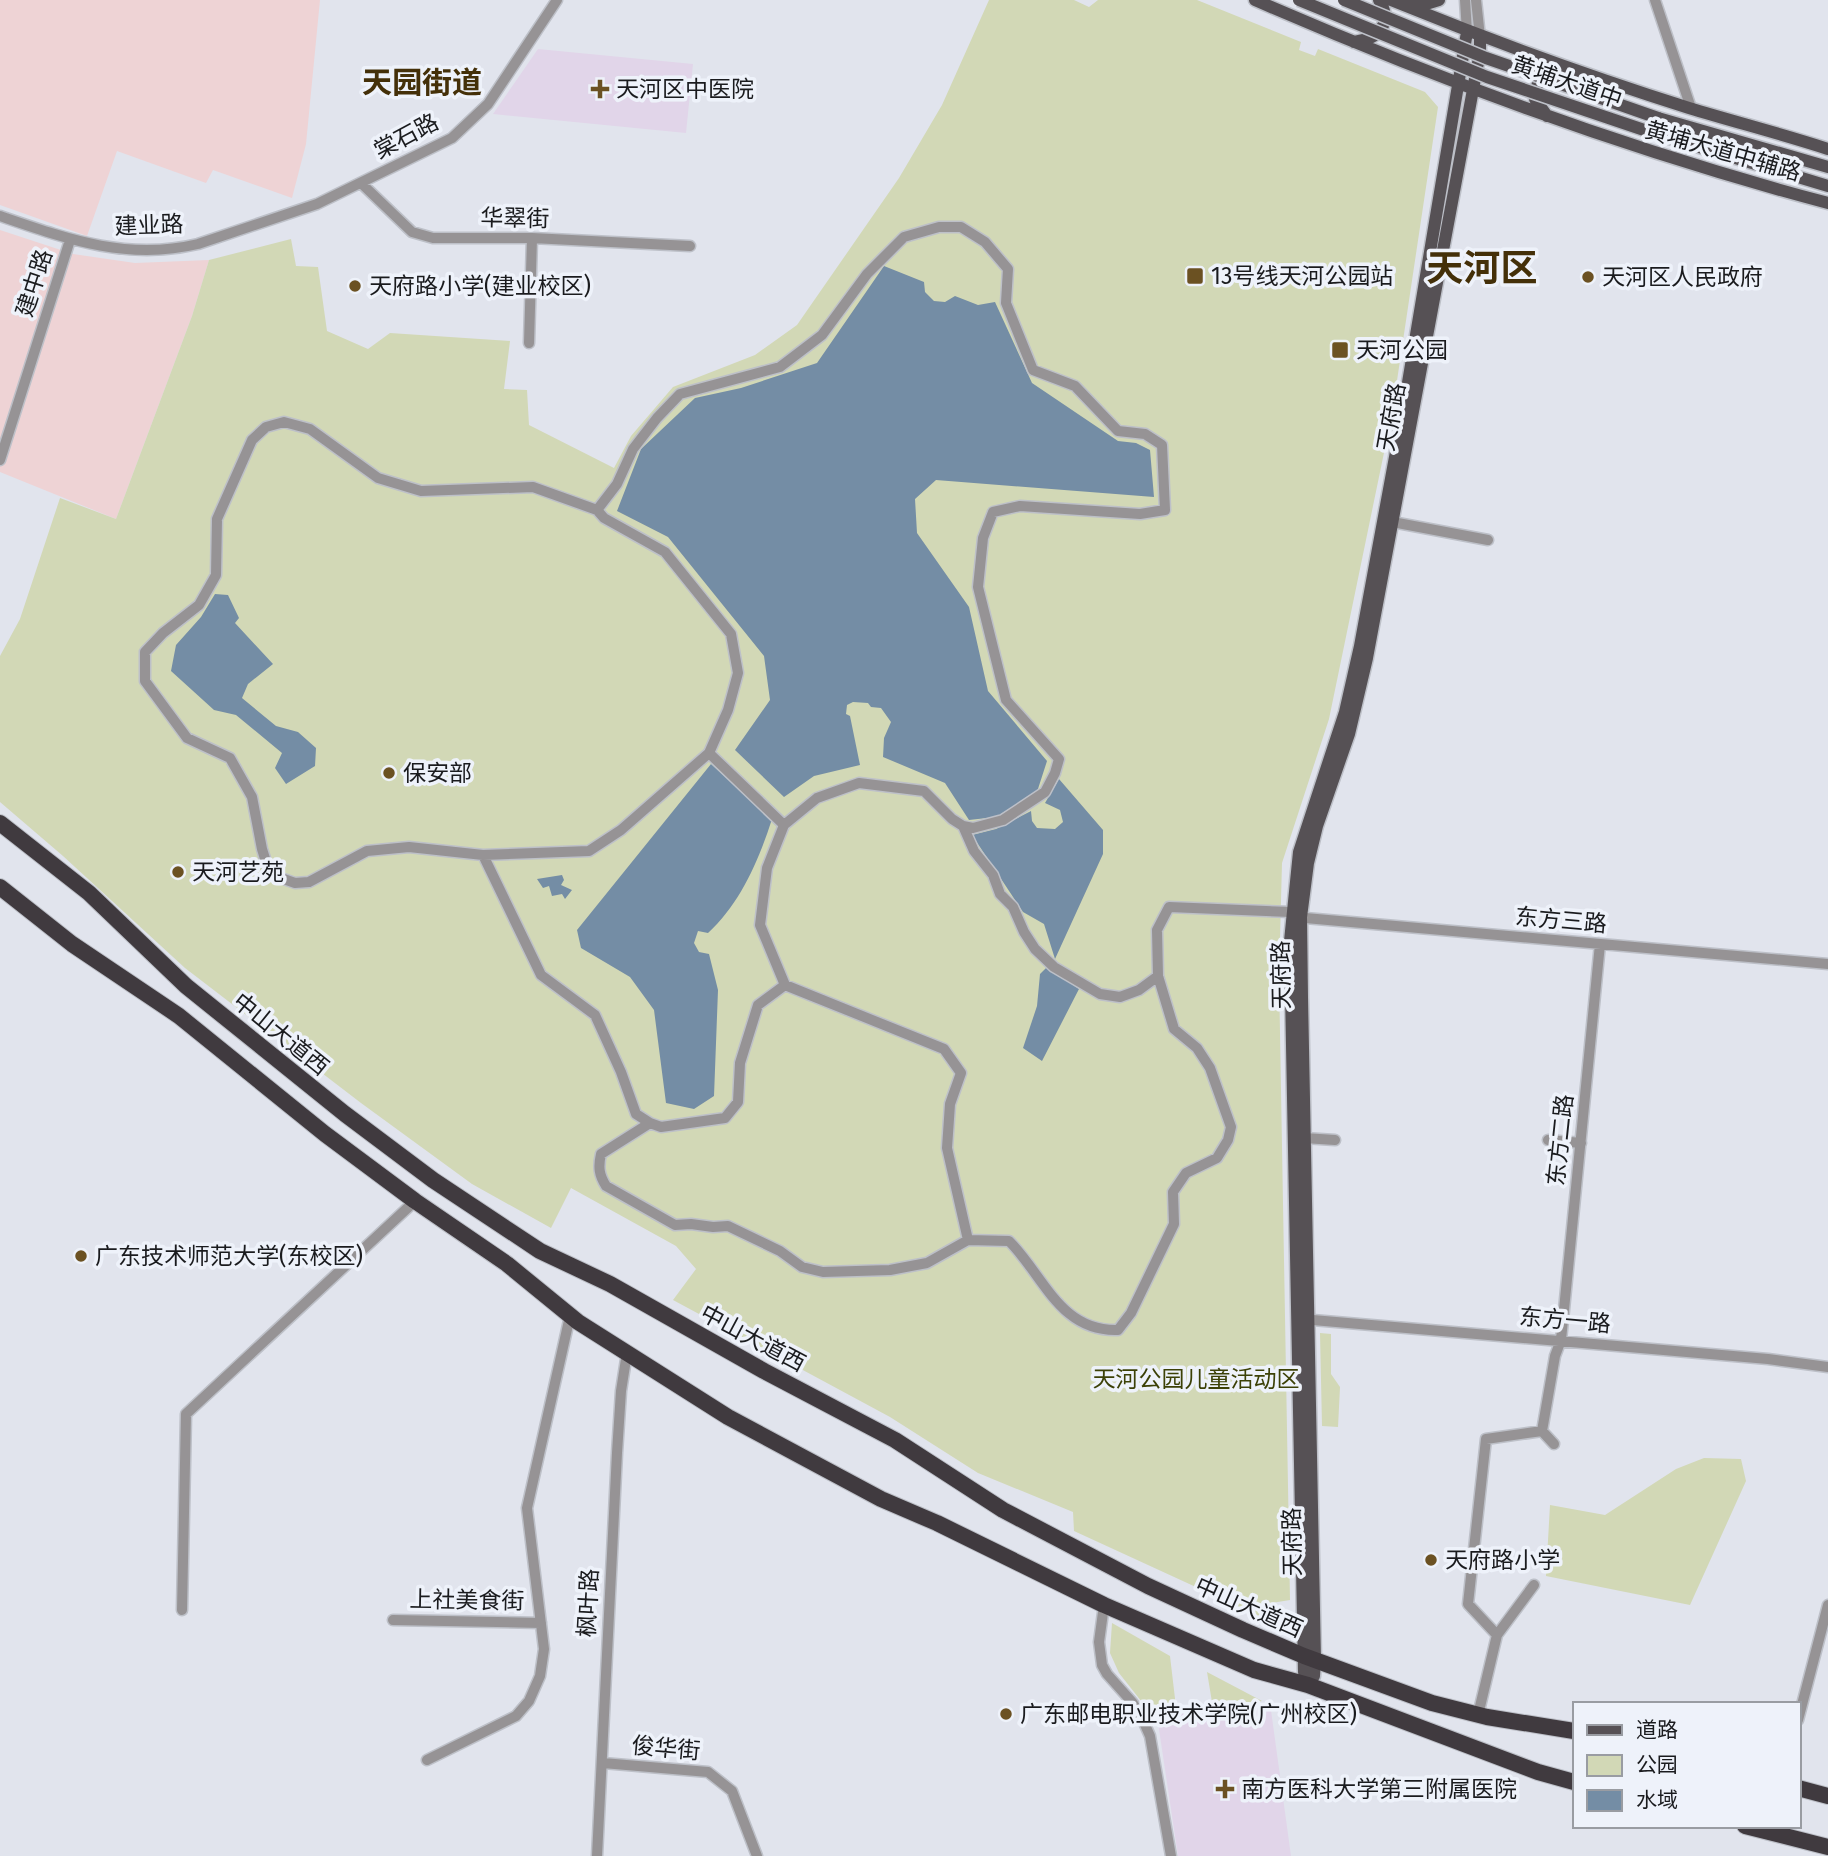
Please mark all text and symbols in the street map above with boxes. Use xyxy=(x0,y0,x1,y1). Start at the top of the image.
street label: 黄埔大道中 xyxy=(1508,50,1626,114)
district label: 天园街道 xyxy=(362,65,482,101)
place label: 天河区中医院 xyxy=(616,75,754,103)
marker: 天河区中医院 xyxy=(590,79,610,99)
street label: 棠石路 xyxy=(369,107,443,165)
street label: 黄埔大道中辅路 xyxy=(1642,115,1804,187)
street label: 华翠街 xyxy=(480,203,550,233)
street label: 建业路 xyxy=(114,210,184,240)
street label: 建中路 xyxy=(10,246,58,320)
district label: 天河区 xyxy=(1427,246,1538,291)
place label: 13号线天河公园站 xyxy=(1211,262,1393,290)
place label: 天河区人民政府 xyxy=(1602,263,1763,291)
marker: 13号线天河公园站 xyxy=(1185,266,1205,286)
marker: 天河区人民政府 xyxy=(1580,269,1596,285)
place label: 天府路小学(建业校区) xyxy=(369,272,591,300)
marker: 天府路小学(建业校区) xyxy=(347,278,363,294)
place label: 天河公园 xyxy=(1356,336,1448,364)
marker: 天河公园 xyxy=(1330,340,1350,360)
street label: 天府路 xyxy=(1371,381,1411,453)
place label: 保安部 xyxy=(403,759,472,787)
marker: 保安部 xyxy=(381,765,397,781)
place label: 天河艺苑 xyxy=(192,858,284,886)
marker: 天河艺苑 xyxy=(170,864,186,880)
street label: 东方三路 xyxy=(1514,902,1608,938)
street label: 天府路 xyxy=(1266,940,1296,1010)
street label: 中山大道西 xyxy=(228,987,334,1081)
street label: 东方二路 xyxy=(1541,1093,1579,1187)
place label: 广东技术师范大学(东校区) xyxy=(95,1242,363,1270)
marker: 广东技术师范大学(东校区) xyxy=(73,1248,89,1264)
street label: 中山大道西 xyxy=(696,1299,810,1377)
street label: 东方一路 xyxy=(1518,1302,1612,1338)
park label: 天河公园儿童活动区 xyxy=(1093,1365,1300,1393)
street label: 天府路 xyxy=(1277,1507,1307,1577)
place label: 天府路小学 xyxy=(1445,1546,1560,1574)
marker: 天府路小学 xyxy=(1423,1552,1439,1568)
street label: 枫叶路 xyxy=(572,1568,604,1638)
street label: 中山大道西 xyxy=(1191,1571,1307,1643)
street label: 上社美食街 xyxy=(409,1585,525,1615)
place label: 广东邮电职业技术学院(广州校区) xyxy=(1020,1700,1357,1728)
legend xyxy=(1573,1702,1800,1828)
marker: 广东邮电职业技术学院(广州校区) xyxy=(998,1706,1014,1722)
text: 道路 xyxy=(1636,1717,1678,1743)
street label: 俊华街 xyxy=(630,1731,702,1765)
text: 公园 xyxy=(1636,1752,1678,1778)
place label: 南方医科大学第三附属医院 xyxy=(1241,1775,1517,1803)
marker: 南方医科大学第三附属医院 xyxy=(1215,1779,1235,1799)
text: 水域 xyxy=(1636,1787,1678,1813)

